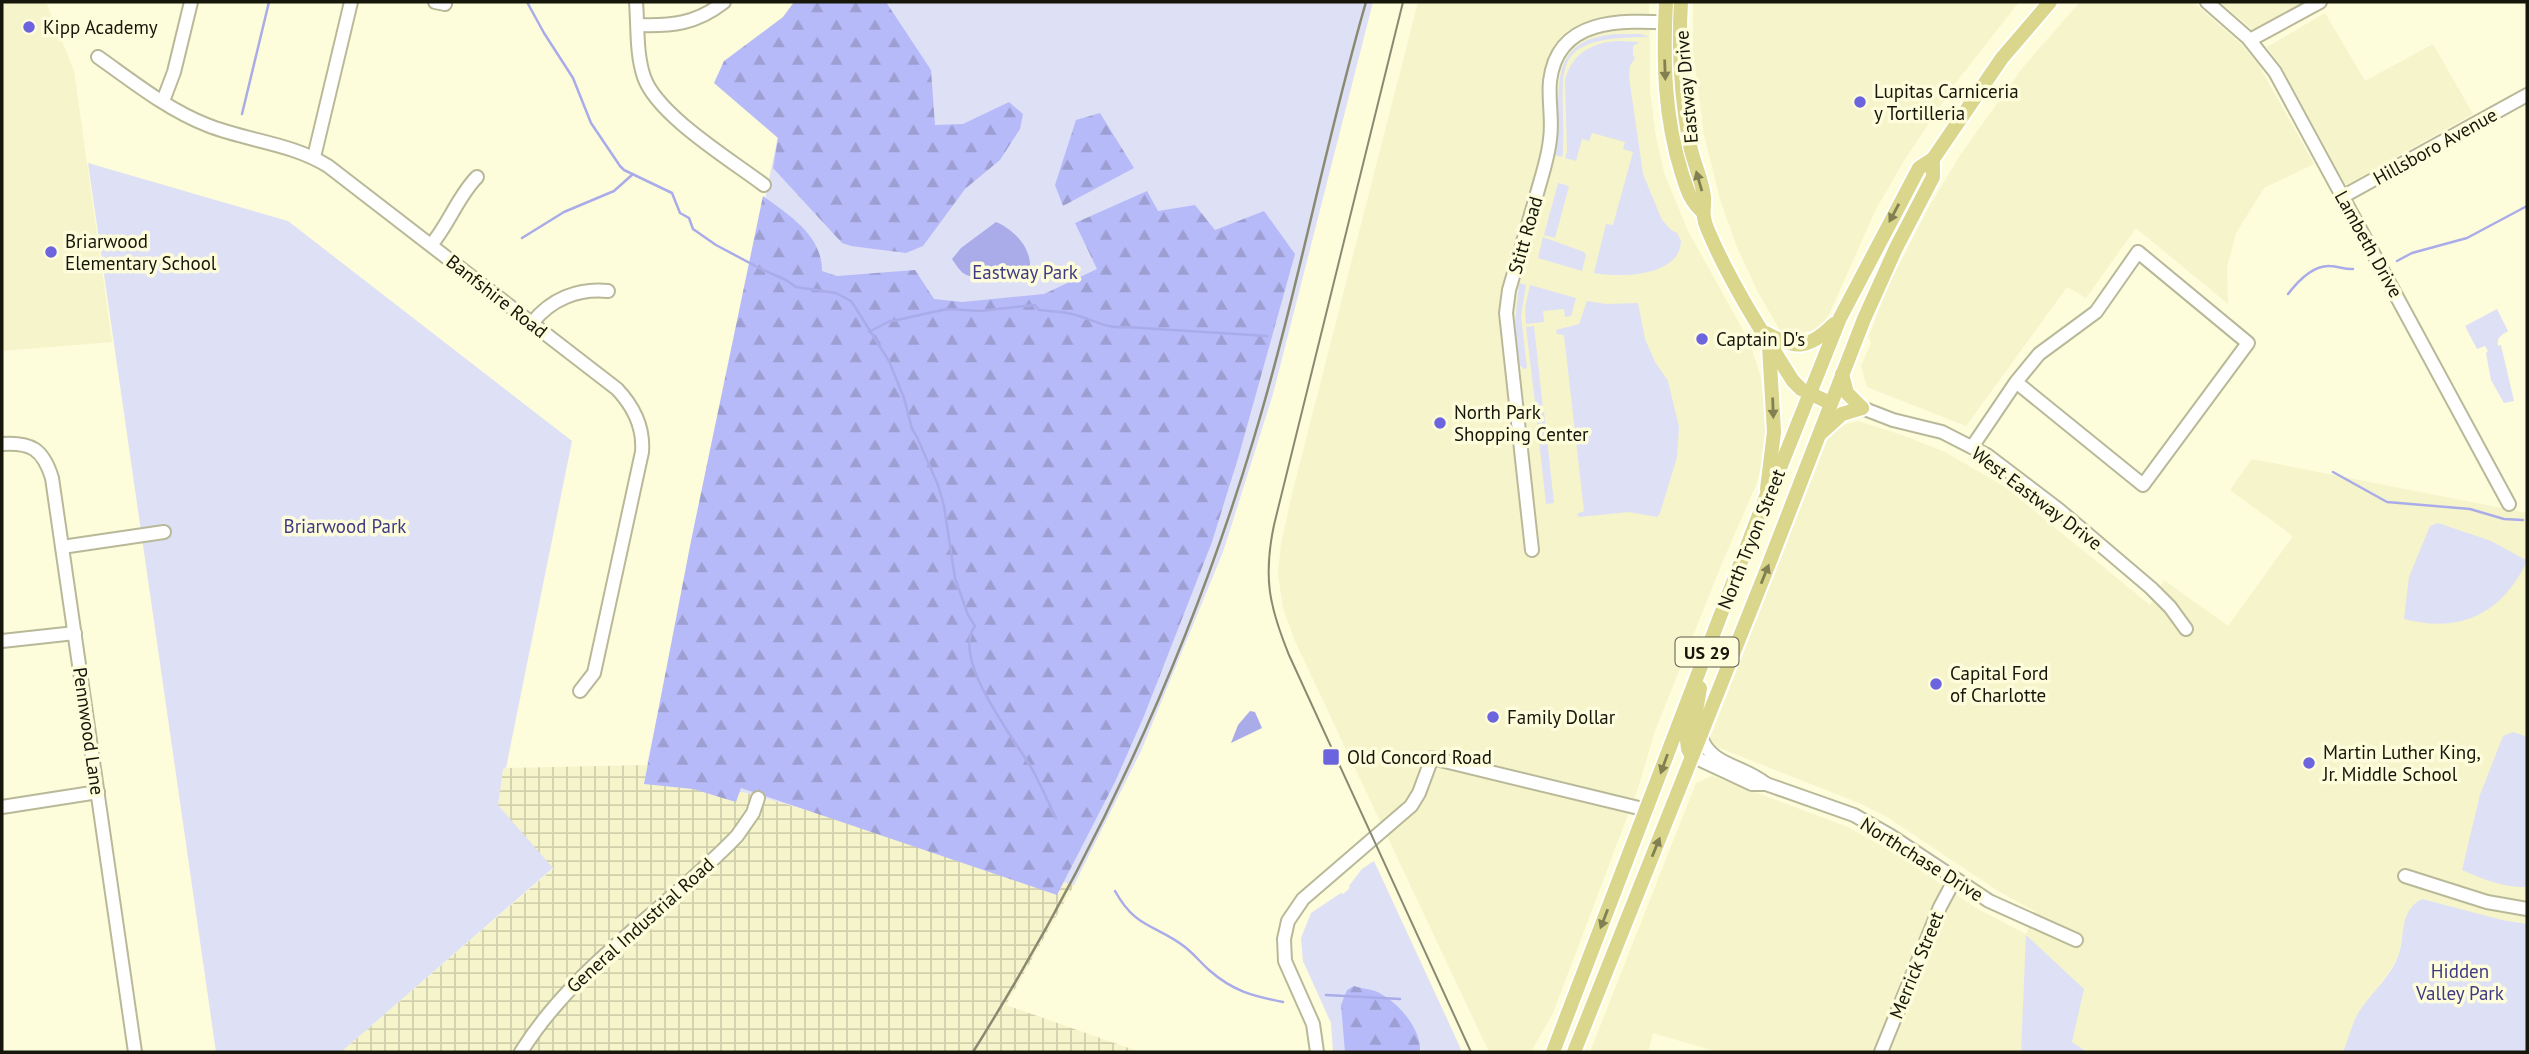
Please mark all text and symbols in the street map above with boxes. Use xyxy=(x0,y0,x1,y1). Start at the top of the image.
place label: Kipp Academy xyxy=(43,15,158,39)
marker: Kipp Academy xyxy=(21,19,37,35)
street label: Eastway Drive xyxy=(1669,30,1703,144)
one-way arrow xyxy=(1659,59,1670,81)
place label: Lupitas Carniceria y Tortilleria xyxy=(1874,79,2019,125)
marker: Lupitas Carniceria y Tortilleria xyxy=(1852,94,1868,110)
street label: Hillsboro Avenue xyxy=(2369,102,2501,190)
one-way arrow xyxy=(1694,170,1704,191)
street label: Lambeth Drive xyxy=(2330,186,2408,302)
street label: Stitt Road xyxy=(1502,193,1548,277)
one-way arrow xyxy=(1888,203,1899,223)
place label: Briarwood Elementary School xyxy=(65,229,217,275)
marker: Briarwood Elementary School xyxy=(43,244,59,260)
street label: Banfshire Road xyxy=(442,249,552,343)
park label: Eastway Park xyxy=(972,260,1078,284)
place label: Captain D's xyxy=(1716,327,1805,351)
marker: Captain D's xyxy=(1694,331,1710,347)
one-way arrow xyxy=(1767,397,1779,419)
place label: North Park Shopping Center xyxy=(1454,400,1589,446)
marker: North Park Shopping Center xyxy=(1432,415,1448,431)
street label: West Eastway Drive xyxy=(1967,441,2107,555)
street label: North Tryon Street xyxy=(1712,465,1790,613)
park label: Briarwood Park xyxy=(284,514,406,538)
one-way arrow xyxy=(1759,564,1771,584)
road number: US 29 xyxy=(1676,638,1738,666)
place label: Capital Ford of Charlotte xyxy=(1950,661,2049,707)
street label: Pennwood Lane xyxy=(68,666,110,796)
marker: Capital Ford of Charlotte xyxy=(1928,676,1944,692)
place label: Family Dollar xyxy=(1507,705,1616,729)
marker: Family Dollar xyxy=(1485,709,1501,725)
place label: Martin Luther King, Jr. Middle School xyxy=(2322,740,2481,786)
place label: Old Concord Road xyxy=(1347,745,1492,769)
marker: Old Concord Road xyxy=(1321,747,1341,767)
one-way arrow xyxy=(1659,754,1670,775)
marker: Martin Luther King, Jr. Middle School xyxy=(2301,755,2317,771)
street label: Northchase Drive xyxy=(1856,812,1988,906)
one-way arrow xyxy=(1650,836,1661,857)
street label: General Industrial Road xyxy=(561,852,719,998)
street label: Merrick Street xyxy=(1884,907,1949,1022)
one-way arrow xyxy=(1599,909,1610,930)
park label: Hidden Valley Park xyxy=(2415,959,2504,1005)

